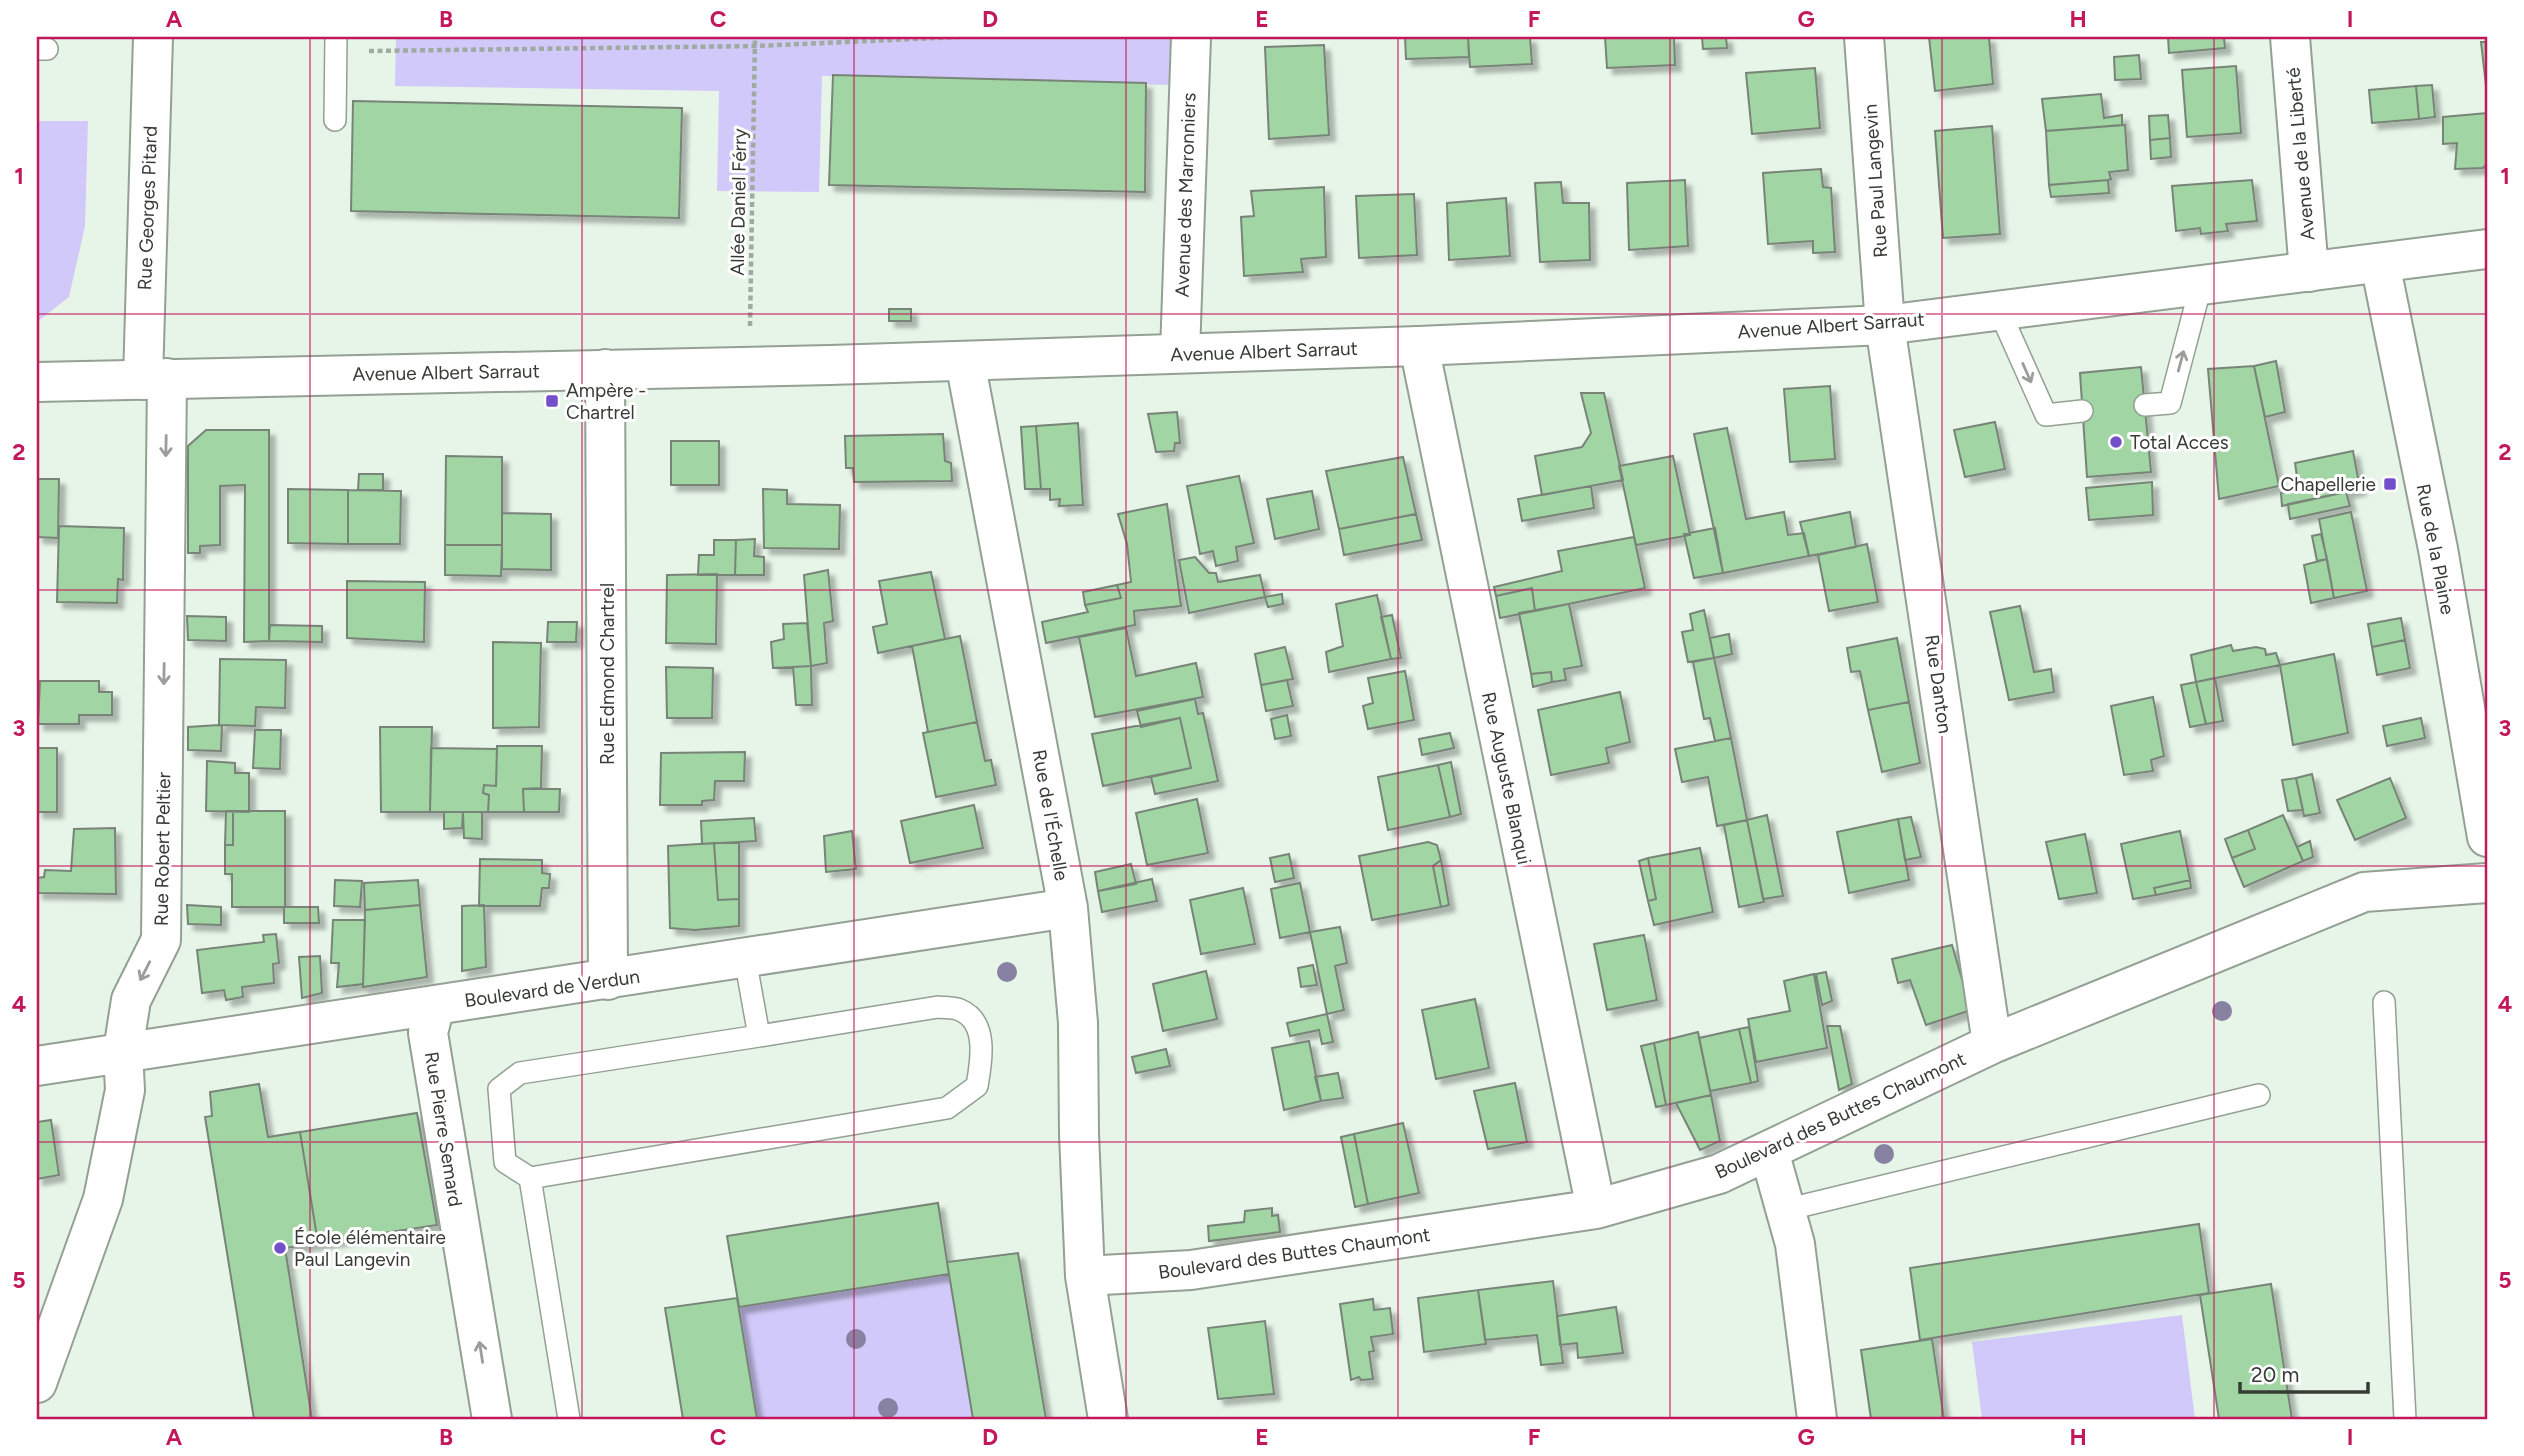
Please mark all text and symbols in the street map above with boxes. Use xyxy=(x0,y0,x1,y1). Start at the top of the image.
text: A xyxy=(166,5,183,33)
text: B xyxy=(439,5,453,33)
text: C xyxy=(710,5,727,33)
text: D xyxy=(982,5,998,33)
text: E xyxy=(1255,5,1269,33)
text: F xyxy=(1528,5,1541,33)
text: G xyxy=(1797,5,1815,33)
text: H xyxy=(2069,5,2087,33)
text: I xyxy=(2347,5,2353,33)
street label: Avenue de la Liberté xyxy=(2281,67,2320,241)
street label: Avenue des Marronniers xyxy=(1170,92,1201,298)
street label: Rue Paul Langevin xyxy=(1859,103,1892,259)
street label: Rue Georges Pitard xyxy=(133,125,162,291)
street label: Allée Daniel Férry xyxy=(726,128,751,276)
text: 1 xyxy=(14,162,24,190)
text: 1 xyxy=(2500,162,2510,190)
street label: Avenue Albert Sarraut xyxy=(1737,307,1925,344)
street label: Avenue Albert Sarraut xyxy=(1170,337,1358,366)
one-way arrow xyxy=(2175,350,2188,373)
street label: Avenue Albert Sarraut xyxy=(352,359,540,386)
one-way arrow xyxy=(2021,361,2034,383)
place label: Ampère - Chartrel xyxy=(566,379,646,424)
marker: Ampère - Chartrel xyxy=(544,393,560,409)
place label: Total Acces xyxy=(2130,431,2229,454)
one-way arrow xyxy=(159,434,173,457)
marker: Total Acces xyxy=(2108,434,2124,450)
text: 2 xyxy=(12,438,26,466)
text: 2 xyxy=(2498,438,2512,466)
place label: Chapellerie xyxy=(2280,473,2376,496)
marker: Chapellerie xyxy=(2382,476,2398,492)
street label: Rue de la Plaine xyxy=(2412,482,2459,616)
street label: Rue Edmond Chartrel xyxy=(596,583,619,765)
street label: Rue Danton xyxy=(1920,633,1957,735)
one-way arrow xyxy=(157,662,170,685)
street label: Rue Auguste Blanqui xyxy=(1477,690,1536,867)
text: 3 xyxy=(13,714,25,742)
text: 3 xyxy=(2499,714,2511,742)
street label: Rue de l'Échelle xyxy=(1028,748,1073,883)
street label: Rue Robert Peltier xyxy=(150,771,175,926)
one-way arrow xyxy=(138,960,152,981)
street label: Boulevard de Verdun xyxy=(463,965,641,1012)
text: 4 xyxy=(12,990,26,1018)
text: 4 xyxy=(2498,990,2512,1018)
street label: Boulevard des Buttes Chaumont xyxy=(1711,1047,1969,1184)
street label: Rue Pierre Semard xyxy=(420,1050,467,1208)
street label: Boulevard des Buttes Chaumont xyxy=(1157,1223,1431,1284)
place label: École élémentaire Paul Langevin xyxy=(294,1226,446,1271)
marker: École élémentaire Paul Langevin xyxy=(272,1240,288,1256)
text: 5 xyxy=(12,1266,26,1294)
text: 5 xyxy=(2498,1266,2512,1294)
one-way arrow xyxy=(474,1341,487,1364)
scale bar xyxy=(2240,1351,2368,1395)
text: 20 m xyxy=(2251,1362,2299,1387)
text: A xyxy=(166,1423,183,1451)
text: B xyxy=(439,1423,453,1451)
text: C xyxy=(710,1423,727,1451)
text: D xyxy=(982,1423,998,1451)
text: E xyxy=(1255,1423,1269,1451)
text: F xyxy=(1528,1423,1541,1451)
text: G xyxy=(1797,1423,1815,1451)
text: H xyxy=(2069,1423,2087,1451)
text: I xyxy=(2347,1423,2353,1451)

